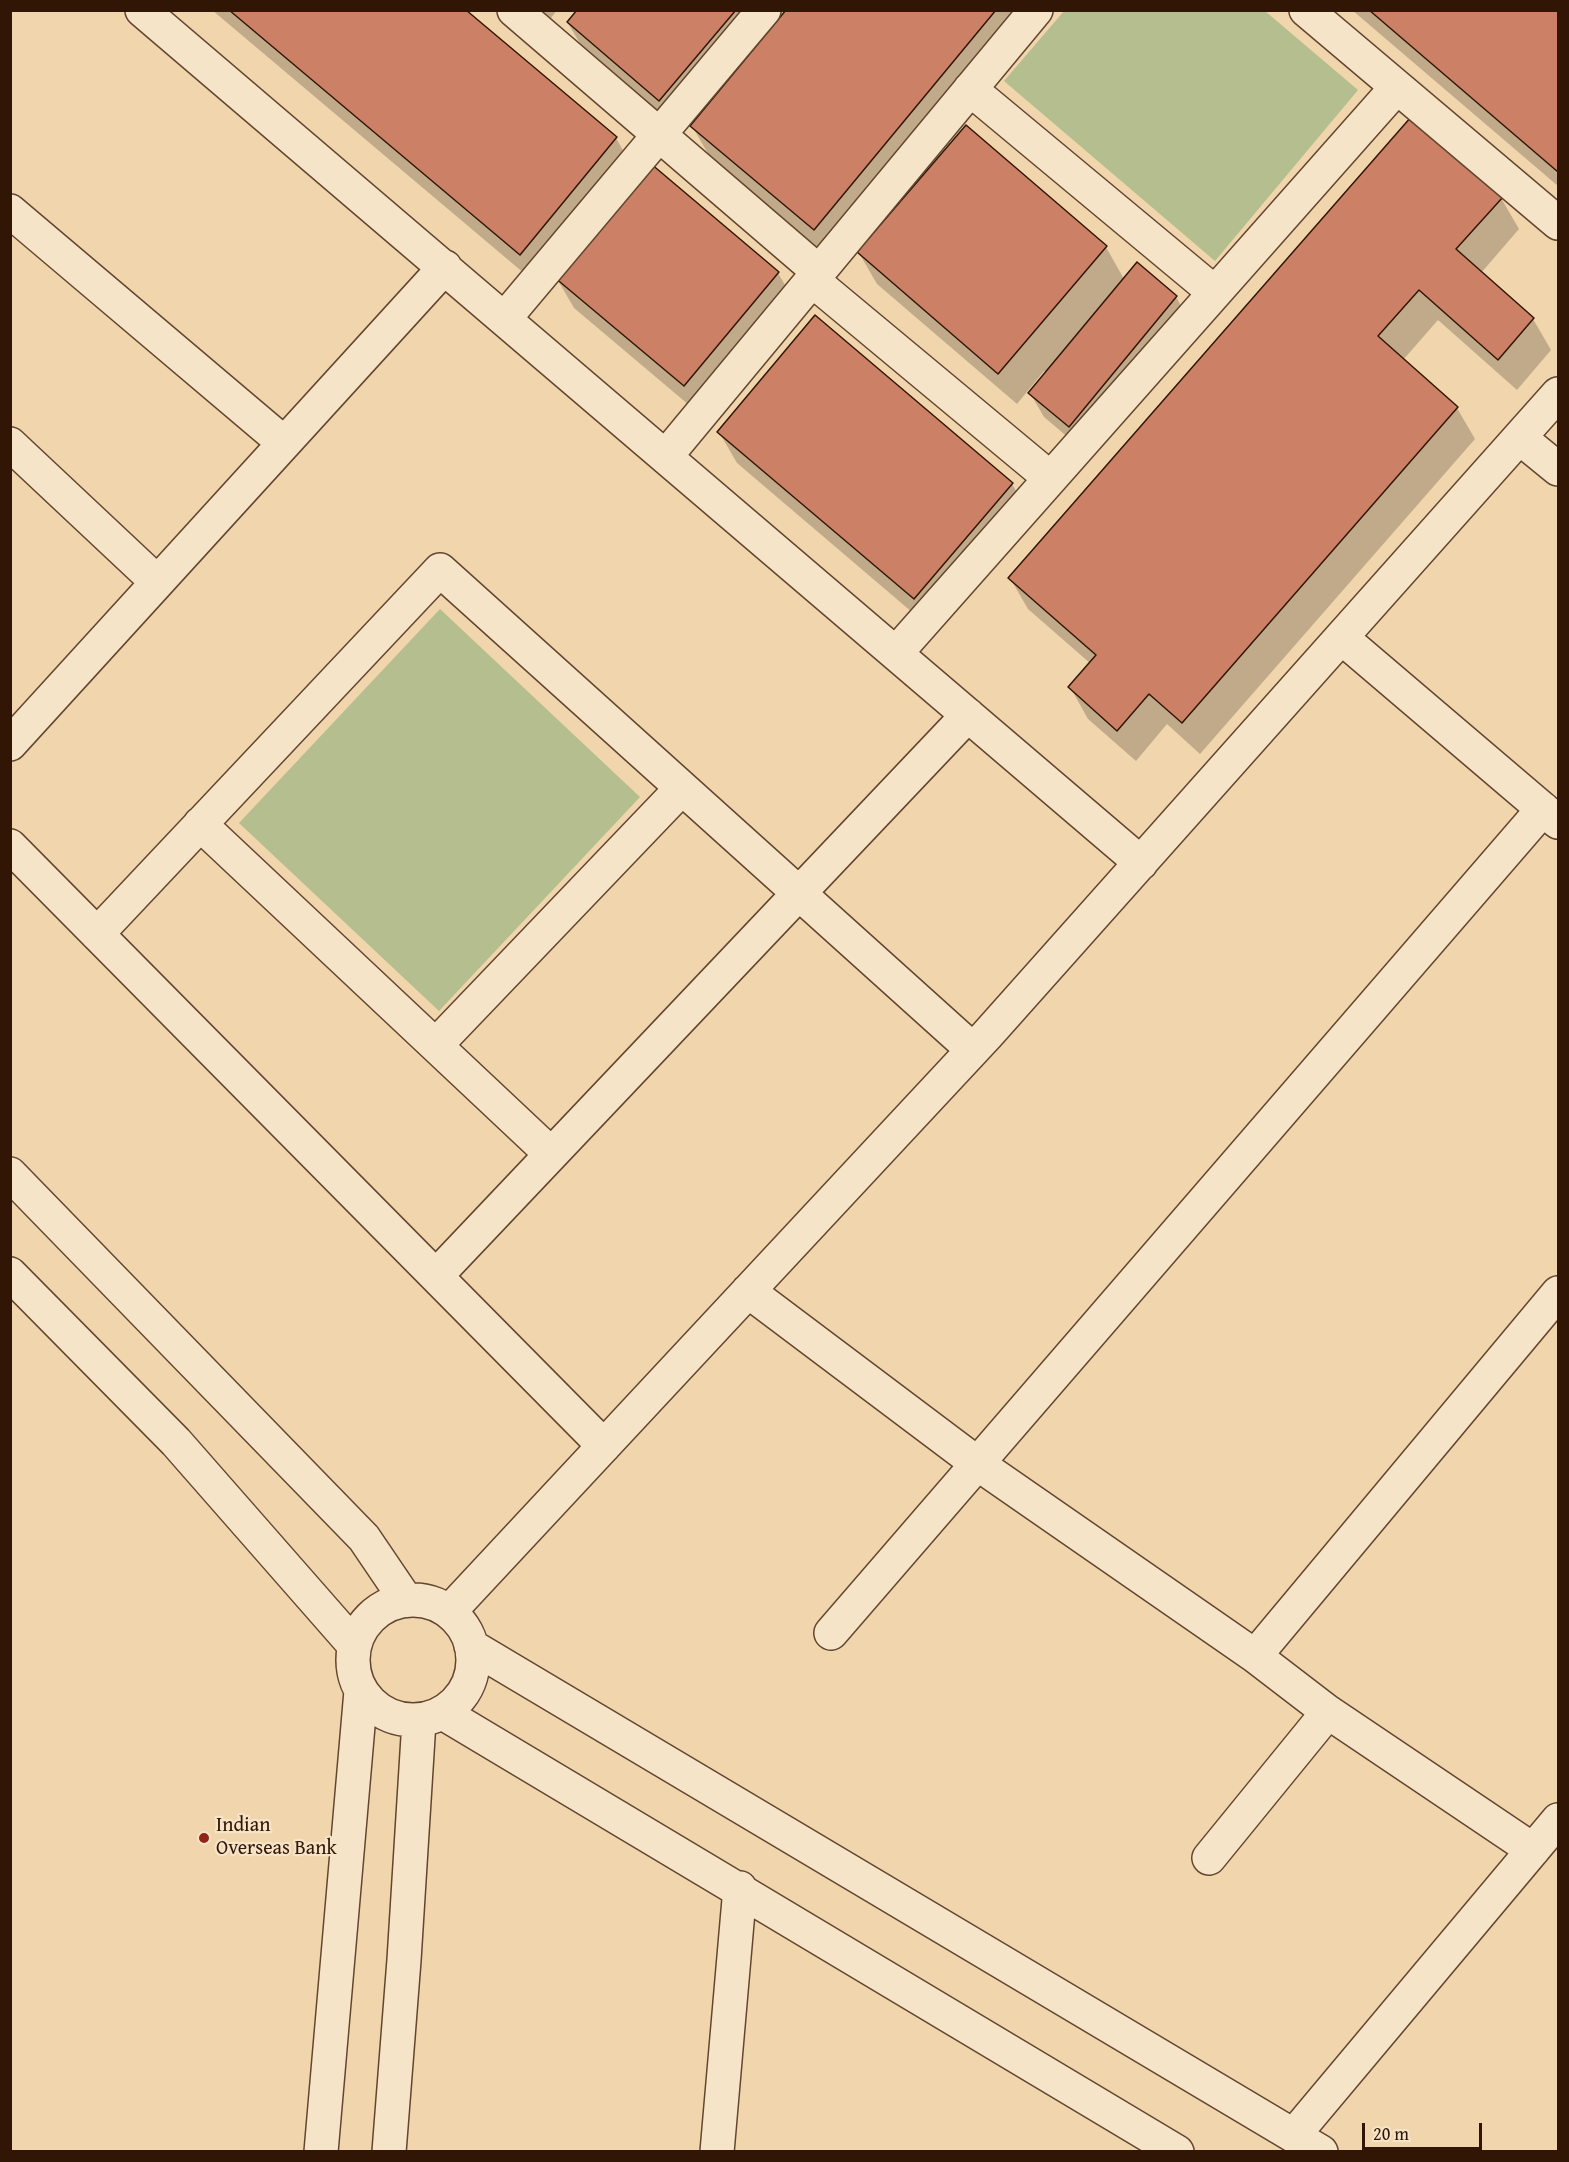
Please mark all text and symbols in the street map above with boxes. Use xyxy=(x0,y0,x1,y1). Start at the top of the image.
place label: Indian Overseas Bank xyxy=(216,1814,337,1861)
marker: Indian Overseas Bank xyxy=(197,1831,211,1845)
scale bar xyxy=(1365,2111,1485,2149)
text: 20 m xyxy=(1373,2120,1409,2147)

